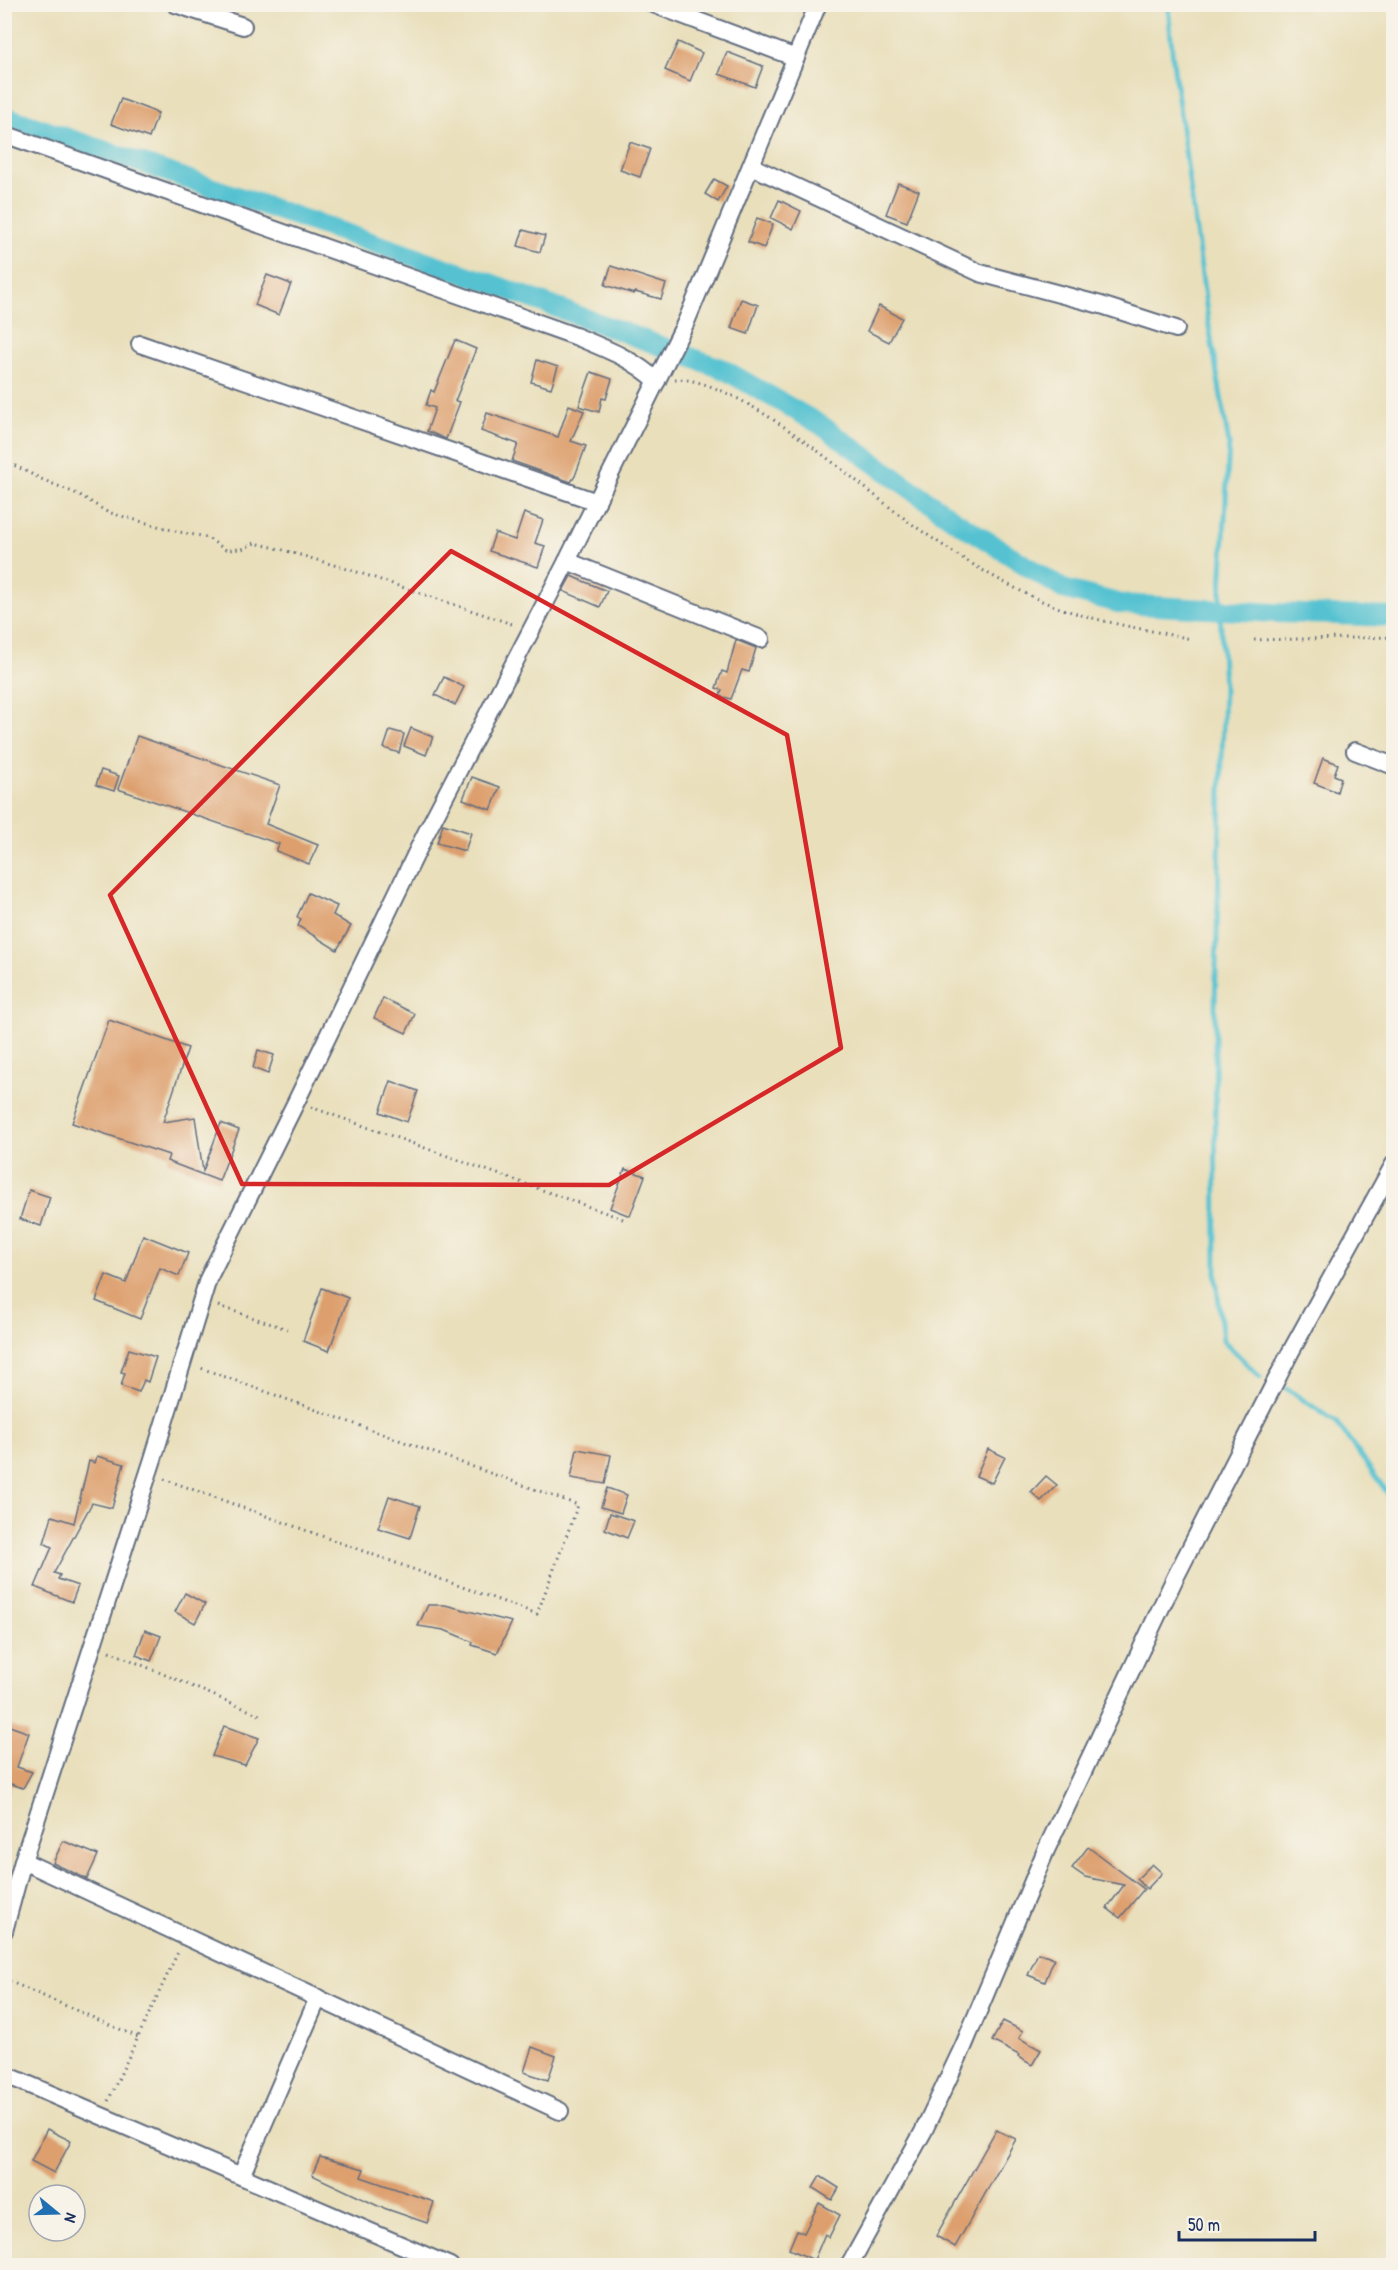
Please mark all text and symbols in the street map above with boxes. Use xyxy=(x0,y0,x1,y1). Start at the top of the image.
north arrow xyxy=(27,2183,87,2243)
scale bar xyxy=(1179,2204,1316,2242)
text: N xyxy=(59,2210,83,2226)
text: 50 m xyxy=(1188,2212,1220,2237)

